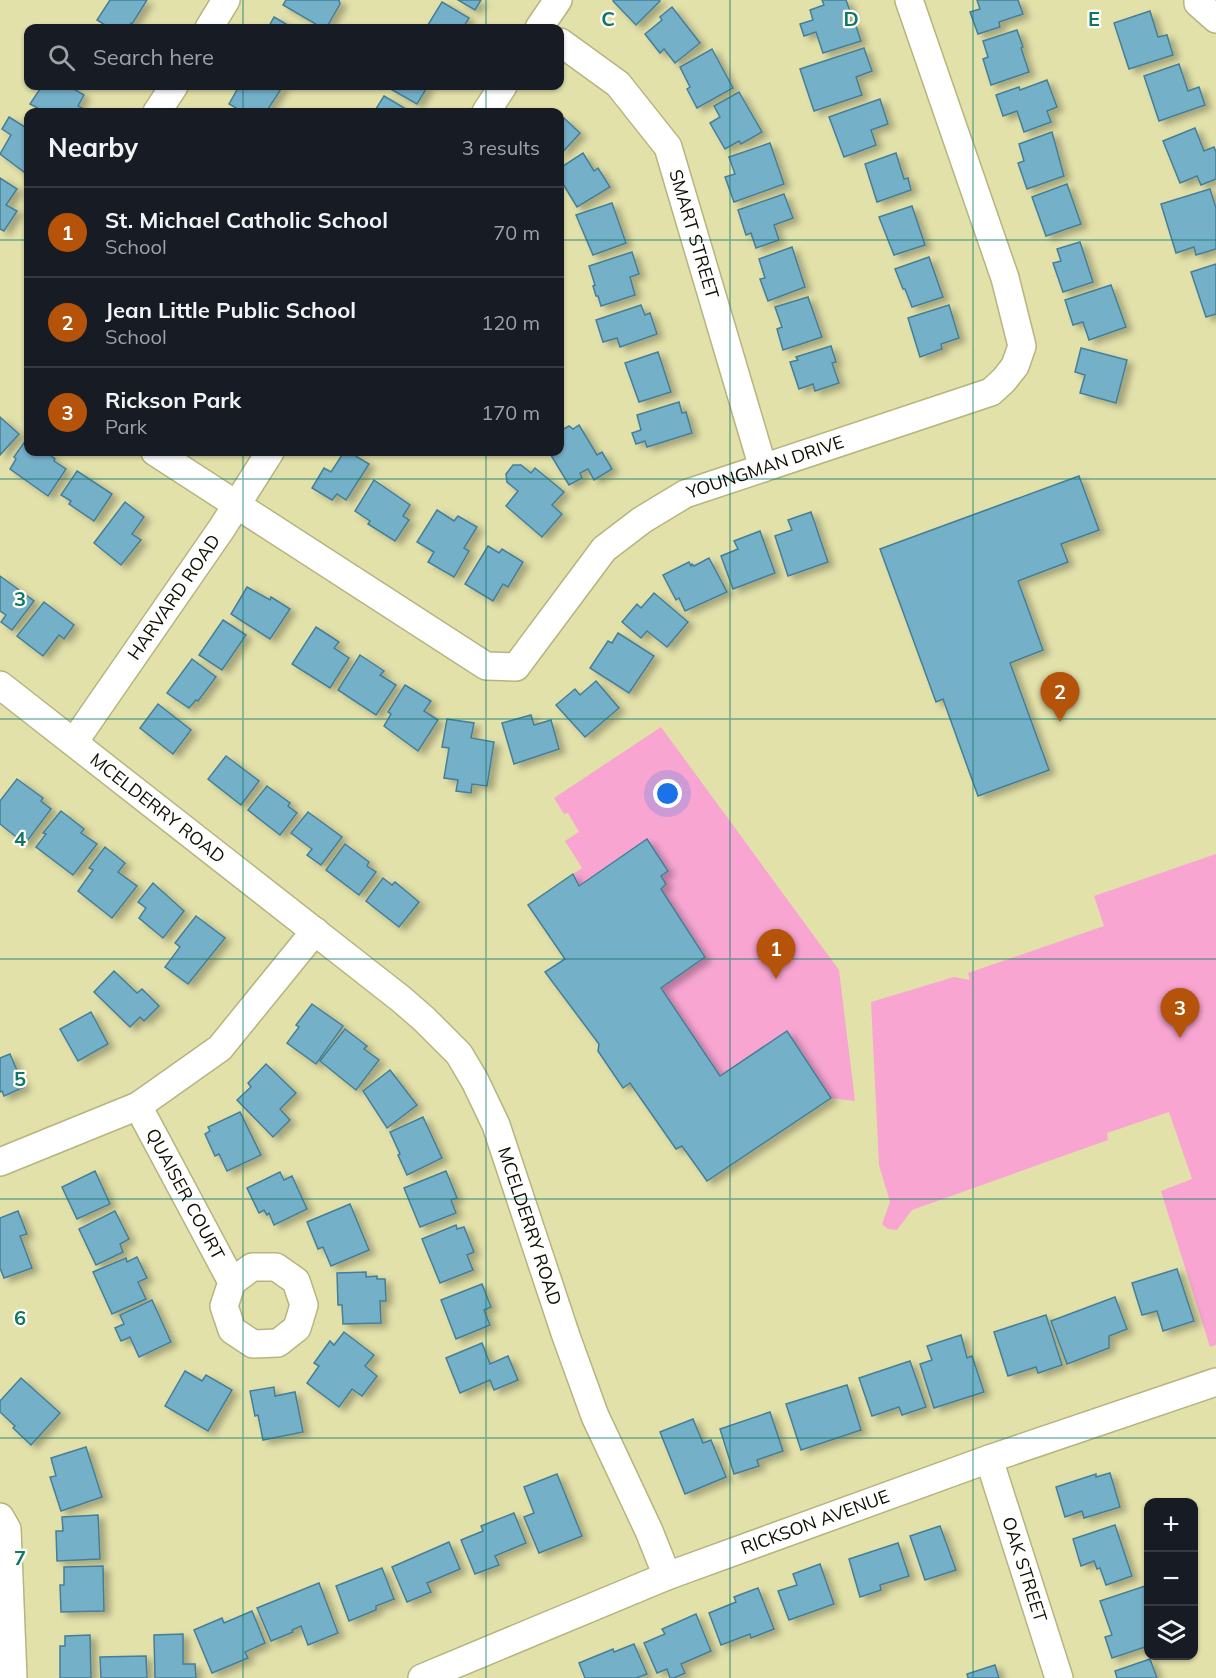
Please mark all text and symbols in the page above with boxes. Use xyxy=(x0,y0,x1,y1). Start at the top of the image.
text: C xyxy=(601,6,615,31)
text: D xyxy=(843,6,859,31)
text: E xyxy=(1088,6,1100,31)
search box xyxy=(24,24,564,90)
icon: search xyxy=(45,41,78,74)
text: Search here xyxy=(93,43,214,71)
text: Nearby xyxy=(48,131,138,164)
text: 3 results xyxy=(462,135,540,160)
street label: SMART STREET xyxy=(664,167,724,302)
text: St. Michael Catholic School xyxy=(105,206,388,234)
text: 1 xyxy=(62,220,74,245)
text: 70 m xyxy=(493,220,540,245)
text: School xyxy=(105,234,167,259)
text: Jean Little Public School xyxy=(105,296,356,324)
text: 2 xyxy=(62,310,74,335)
text: 120 m xyxy=(481,310,540,335)
text: School xyxy=(105,324,167,349)
text: Rickson Park xyxy=(105,386,241,414)
text: 3 xyxy=(62,400,74,425)
text: 170 m xyxy=(481,400,540,425)
text: Park xyxy=(105,414,147,439)
street label: YOUNGMAN DRIVE xyxy=(683,430,847,504)
street label: HARVARD ROAD xyxy=(122,530,225,664)
text: 3 xyxy=(14,586,26,611)
pin: 2 xyxy=(1040,672,1080,722)
street label: MCELDERRY ROAD xyxy=(86,748,230,868)
your location xyxy=(653,779,682,808)
text: 4 xyxy=(14,826,26,851)
pin: 1 xyxy=(756,930,796,979)
pin: 3 xyxy=(1160,988,1200,1038)
text: 5 xyxy=(14,1066,26,1091)
street label: QUAISER COURT xyxy=(141,1124,230,1264)
street label: MCELDERRY ROAD xyxy=(493,1144,567,1308)
text: 6 xyxy=(14,1305,26,1330)
street label: RICKSON AVENUE xyxy=(738,1484,892,1559)
map controls xyxy=(1144,1498,1198,1660)
button: + xyxy=(1144,1498,1198,1552)
street label: OAK STREET xyxy=(997,1514,1052,1625)
text: 7 xyxy=(14,1545,26,1570)
button: − xyxy=(1144,1552,1198,1606)
button: layers xyxy=(1144,1606,1198,1660)

